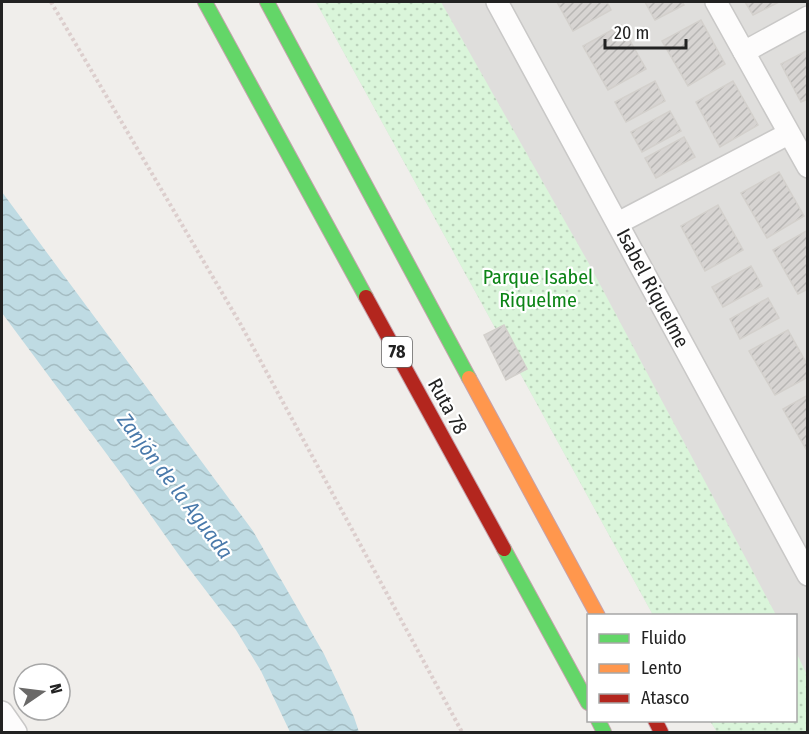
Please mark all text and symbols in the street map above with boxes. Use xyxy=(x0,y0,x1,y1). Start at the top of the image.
scale bar xyxy=(605,12,686,50)
text: 20 m xyxy=(614,22,649,44)
street label: Isabel Riquelme xyxy=(612,224,694,352)
park label: Parque Isabel Riquelme xyxy=(483,265,593,312)
road number: 78 xyxy=(382,337,412,367)
street label: Ruta 78 xyxy=(423,374,473,438)
water label: Zanjón de la Aguada xyxy=(111,407,238,564)
legend xyxy=(587,614,797,722)
text: Fluido xyxy=(641,627,687,649)
text: Lento xyxy=(641,657,682,679)
north arrow xyxy=(12,662,72,722)
text: N xyxy=(46,682,66,695)
text: Atasco xyxy=(641,687,689,709)

